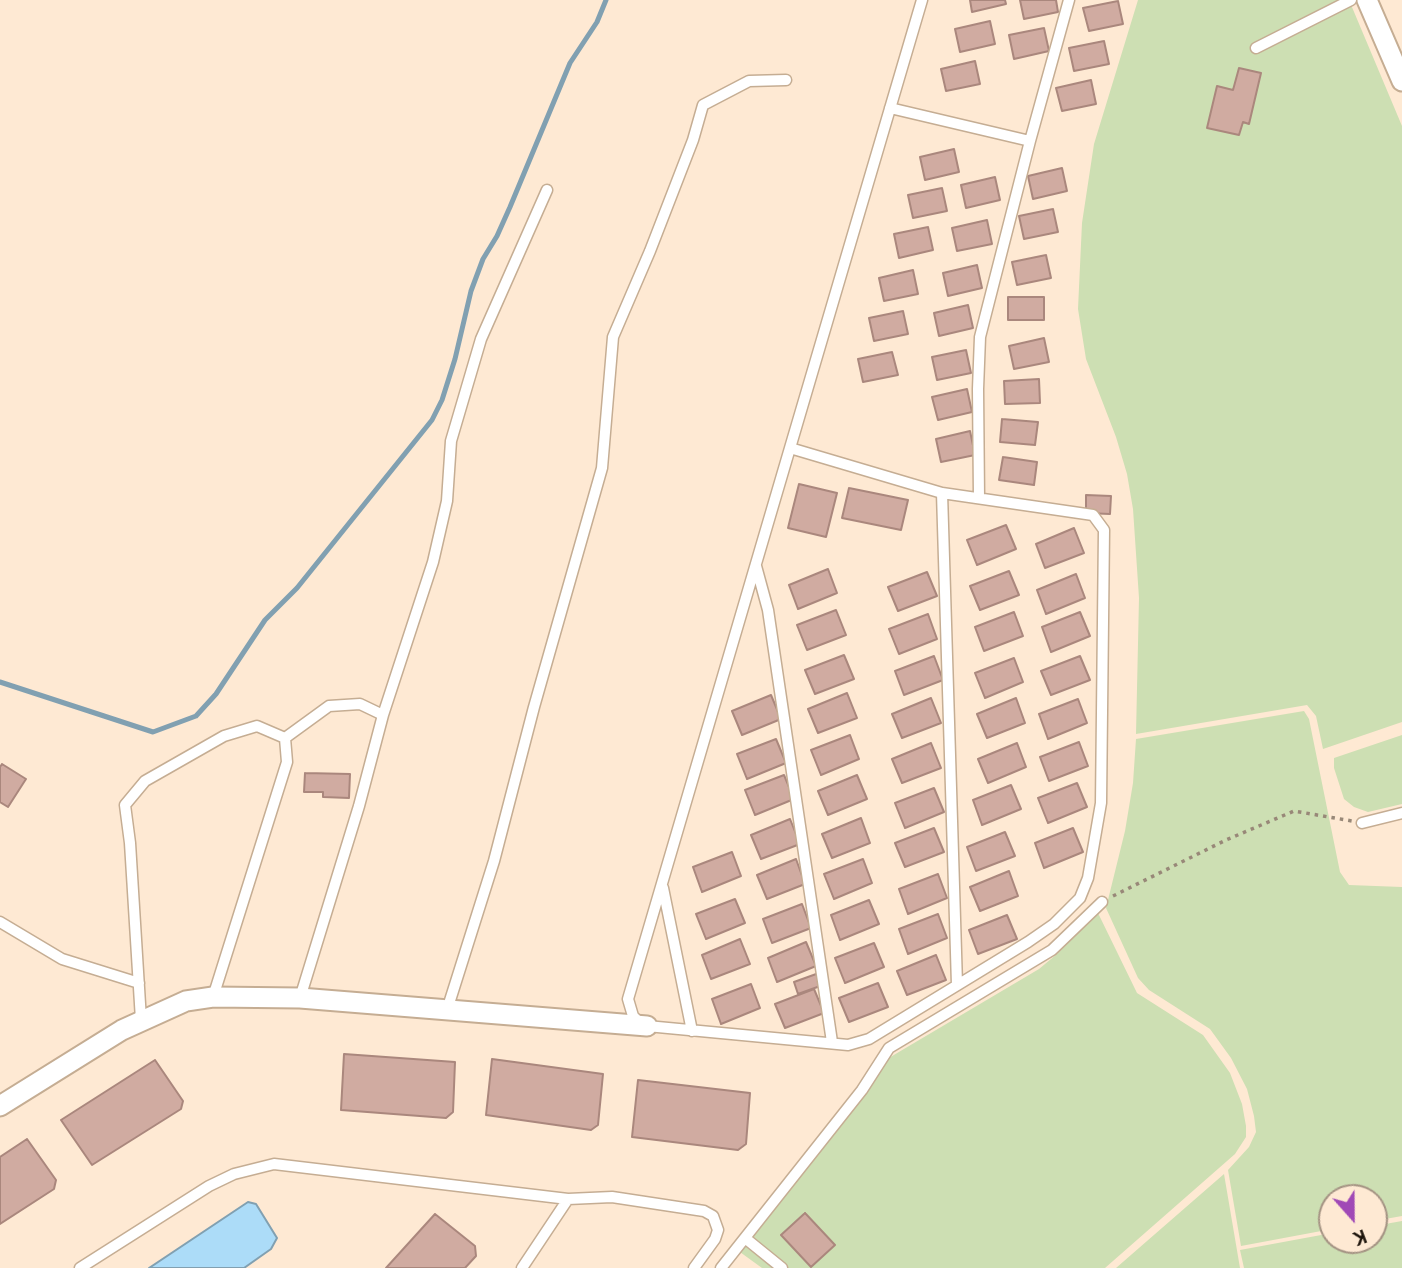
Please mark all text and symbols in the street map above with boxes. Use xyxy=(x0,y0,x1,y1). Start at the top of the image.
north arrow xyxy=(1318,1184,1388,1254)
text: K xyxy=(1350,1224,1370,1250)

